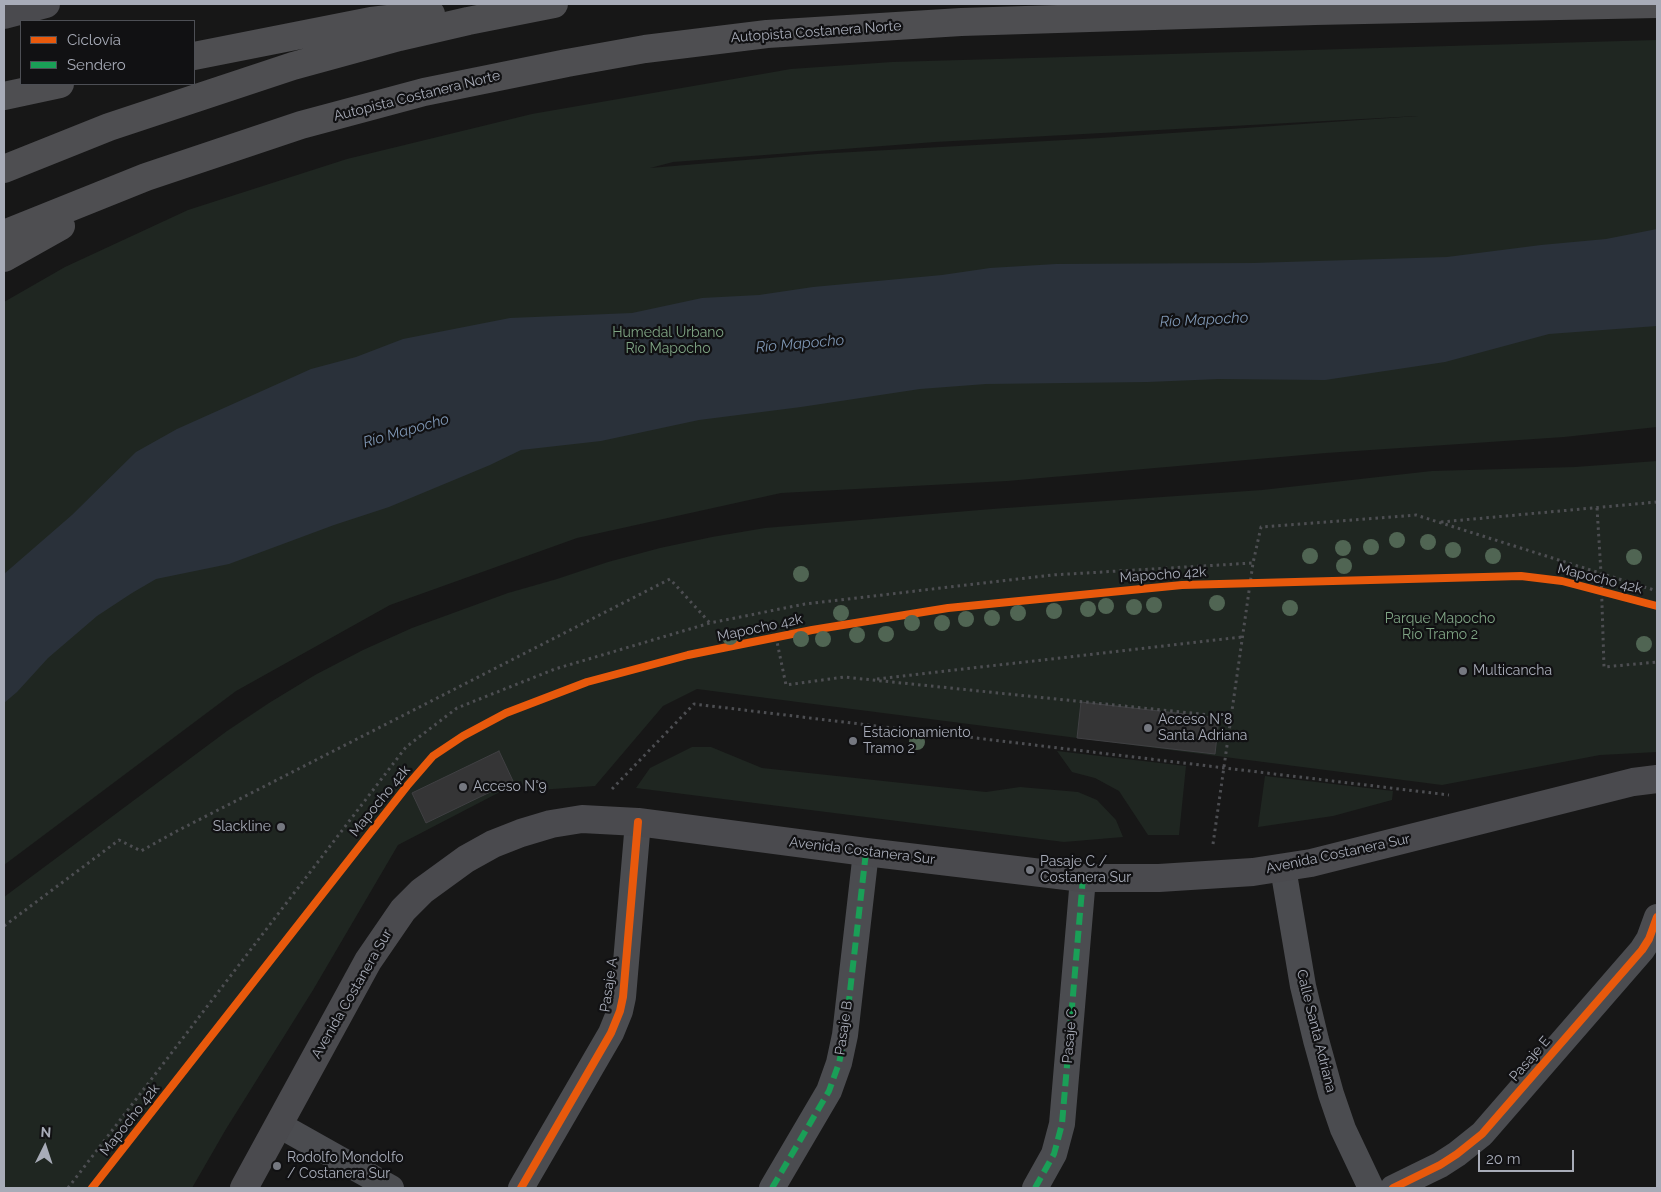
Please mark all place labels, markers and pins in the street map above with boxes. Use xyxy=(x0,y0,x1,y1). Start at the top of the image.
place label: Multicancha xyxy=(1473,663,1552,679)
marker: Multicancha xyxy=(1457,665,1469,677)
place label: Acceso N°8 Santa Adriana xyxy=(1158,712,1247,744)
marker: Acceso N°8 Santa Adriana xyxy=(1142,722,1154,734)
place label: Estacionamiento Tramo 2 xyxy=(863,725,971,758)
marker: Estacionamiento Tramo 2 xyxy=(847,735,859,747)
place label: Acceso N°9 xyxy=(473,779,547,795)
marker: Acceso N°9 xyxy=(457,781,469,793)
place label: Slackline xyxy=(213,819,271,835)
marker: Slackline xyxy=(275,821,287,833)
place label: Pasaje C / Costanera Sur xyxy=(1040,854,1131,886)
marker: Pasaje C / Costanera Sur xyxy=(1024,864,1036,876)
place label: Rodolfo Mondolfo / Costanera Sur xyxy=(287,1150,404,1182)
marker: Rodolfo Mondolfo / Costanera Sur xyxy=(271,1160,283,1172)

